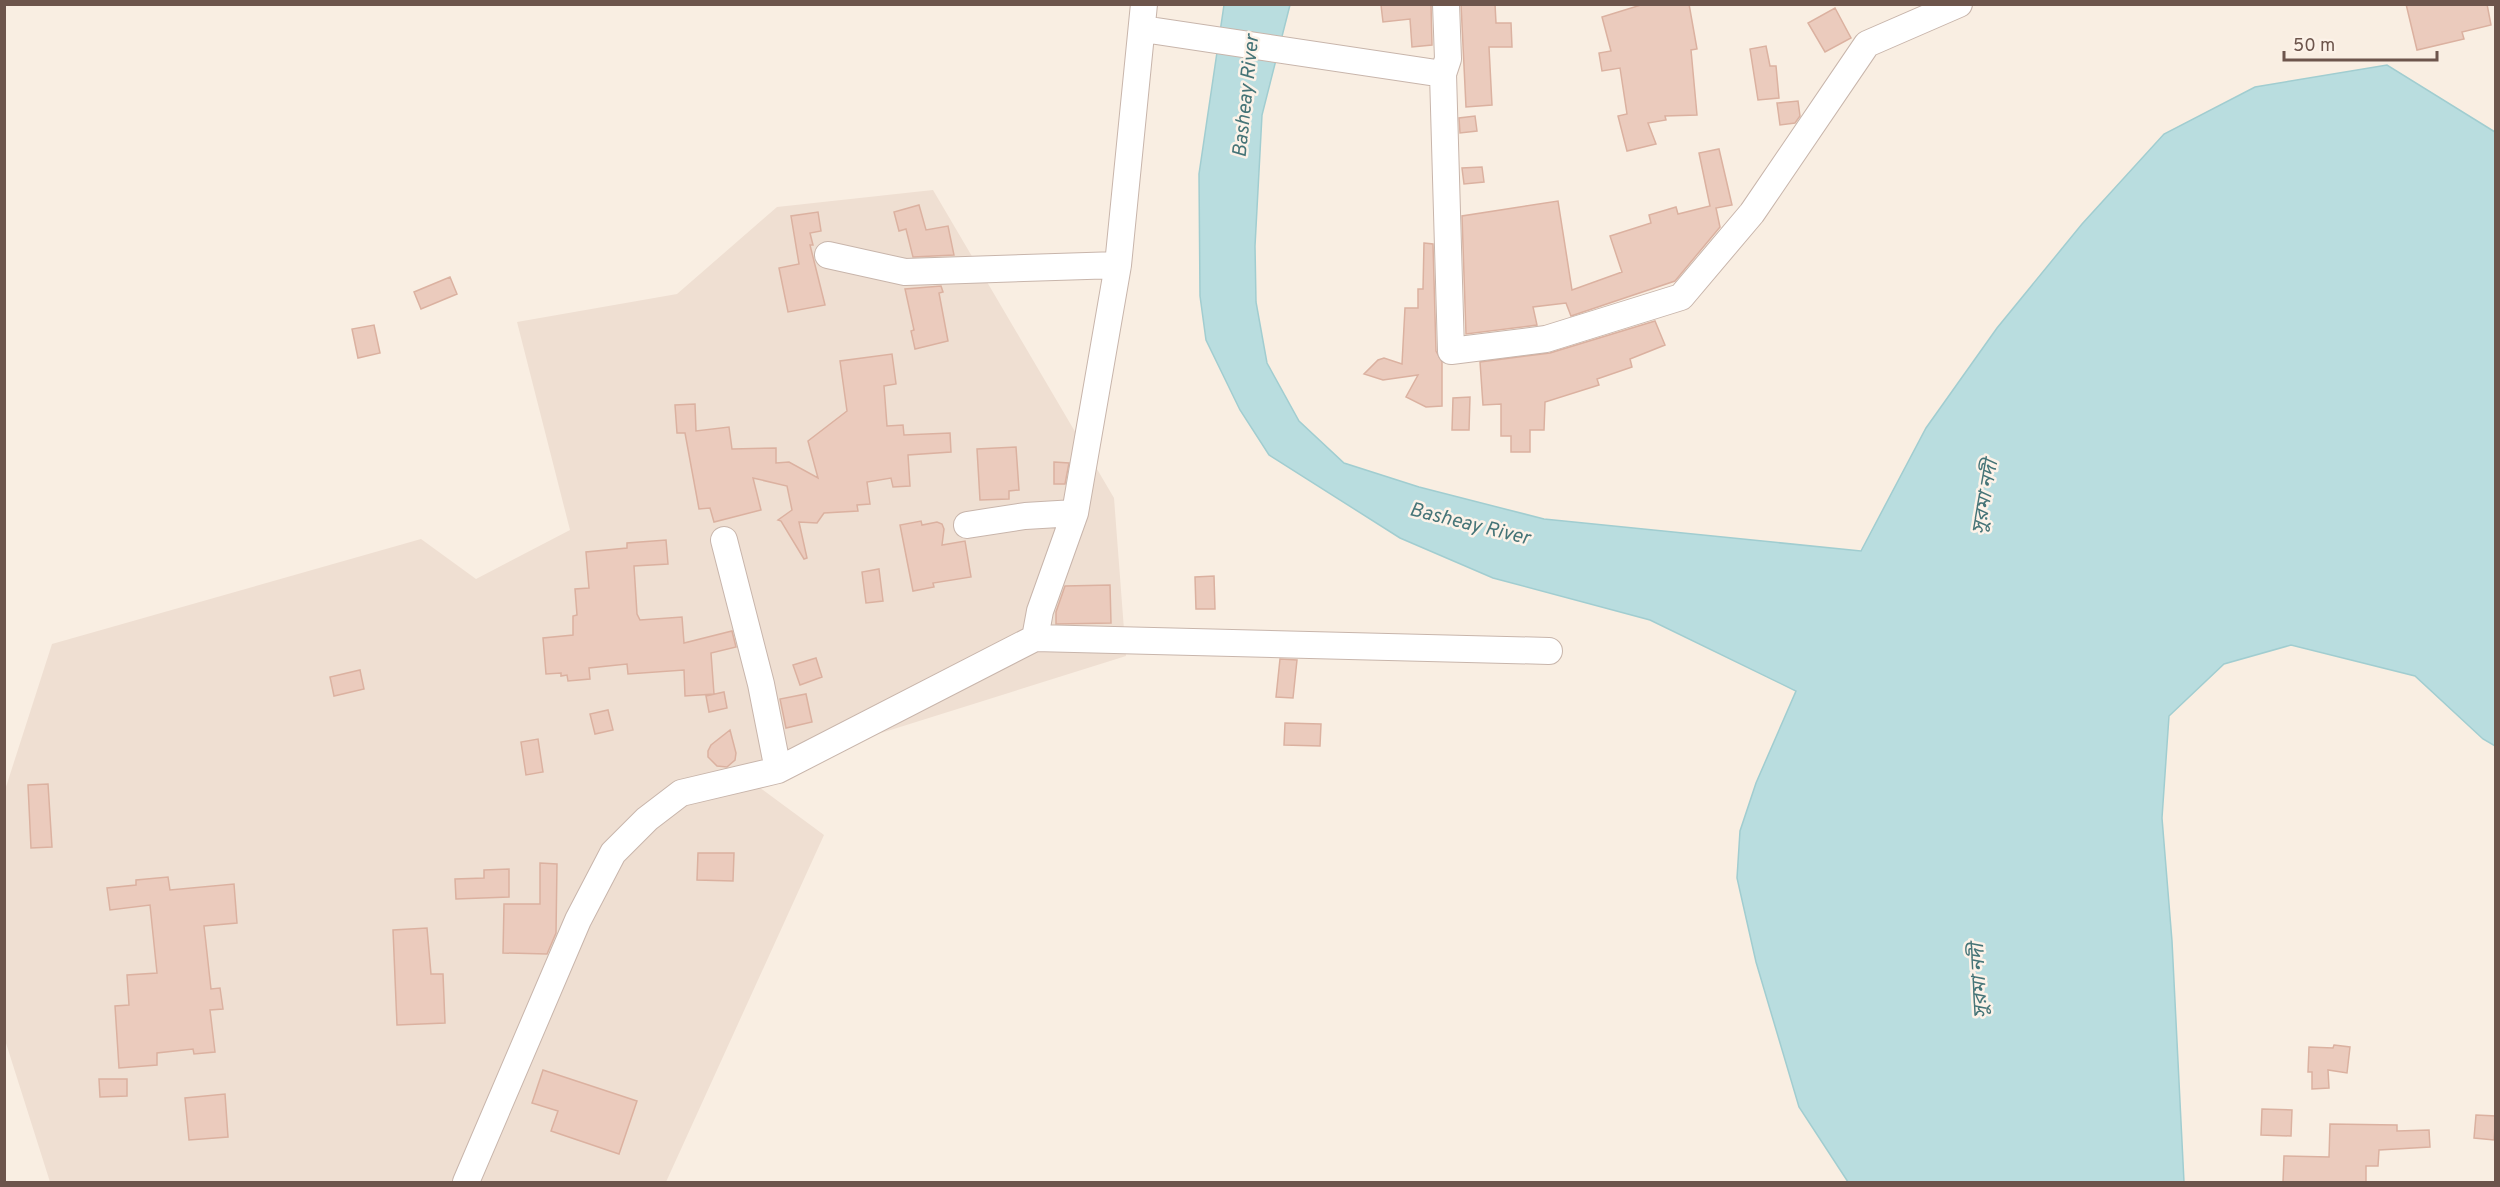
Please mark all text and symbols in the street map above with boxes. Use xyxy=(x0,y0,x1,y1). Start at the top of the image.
scale bar xyxy=(2284,24,2437,62)
water label: Basheay River xyxy=(1228,32,1267,159)
text: 50 m xyxy=(2293,35,2335,58)
water label: সুরমা নদী xyxy=(1966,454,2006,536)
water label: Basheay River xyxy=(1407,497,1534,553)
water label: সুরমা নদী xyxy=(1964,939,1995,1019)

